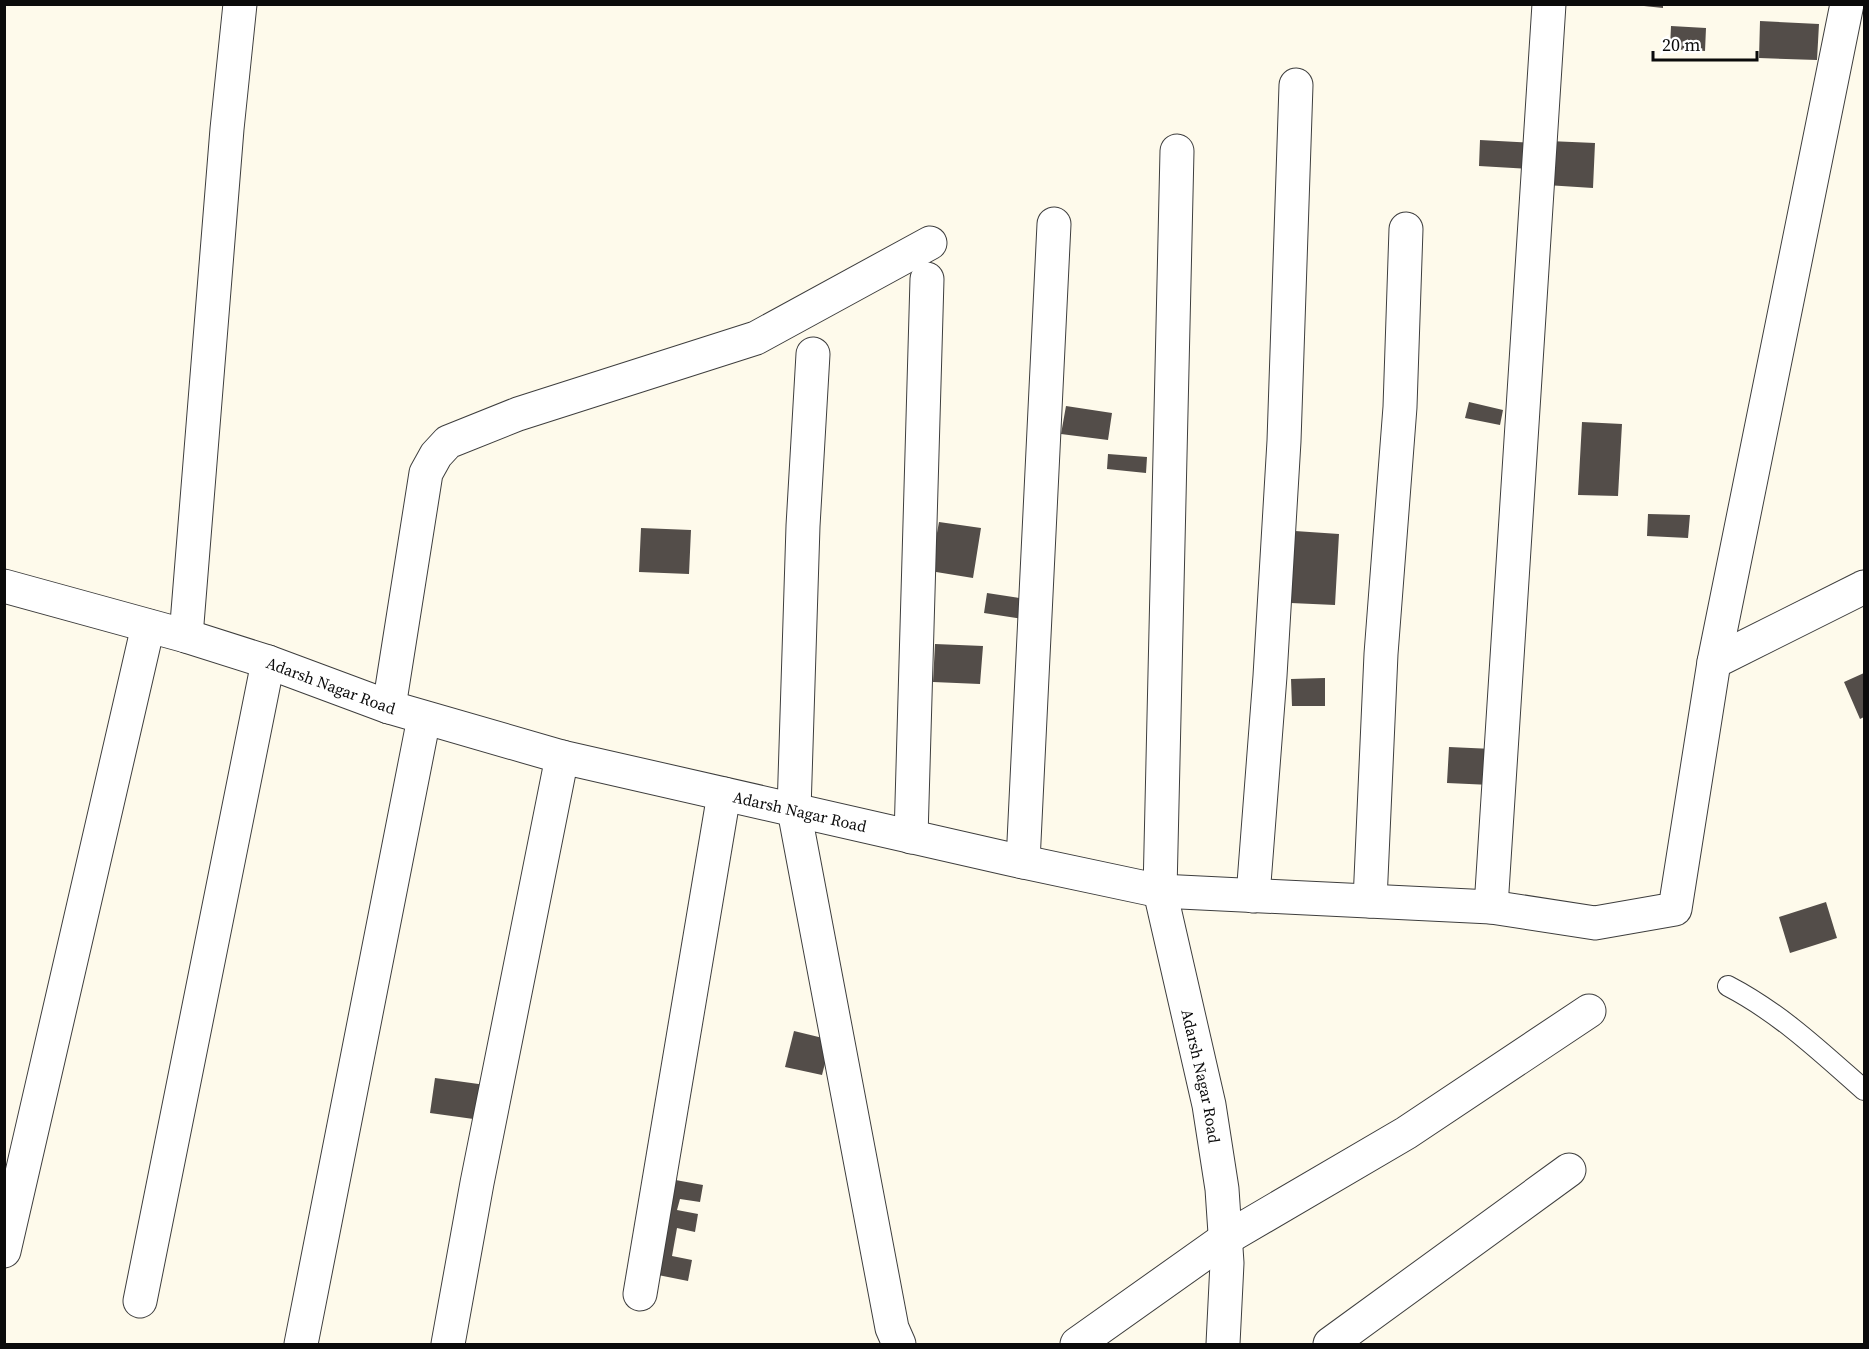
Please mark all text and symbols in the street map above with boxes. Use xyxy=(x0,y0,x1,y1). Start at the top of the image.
scale bar xyxy=(1653,24,1756,62)
text: 20 m xyxy=(1662,32,1700,57)
street label: Adarsh Nagar Road xyxy=(263,651,398,719)
street label: Adarsh Nagar Road xyxy=(731,785,869,837)
street label: Adarsh Nagar Road xyxy=(1176,1007,1226,1145)

